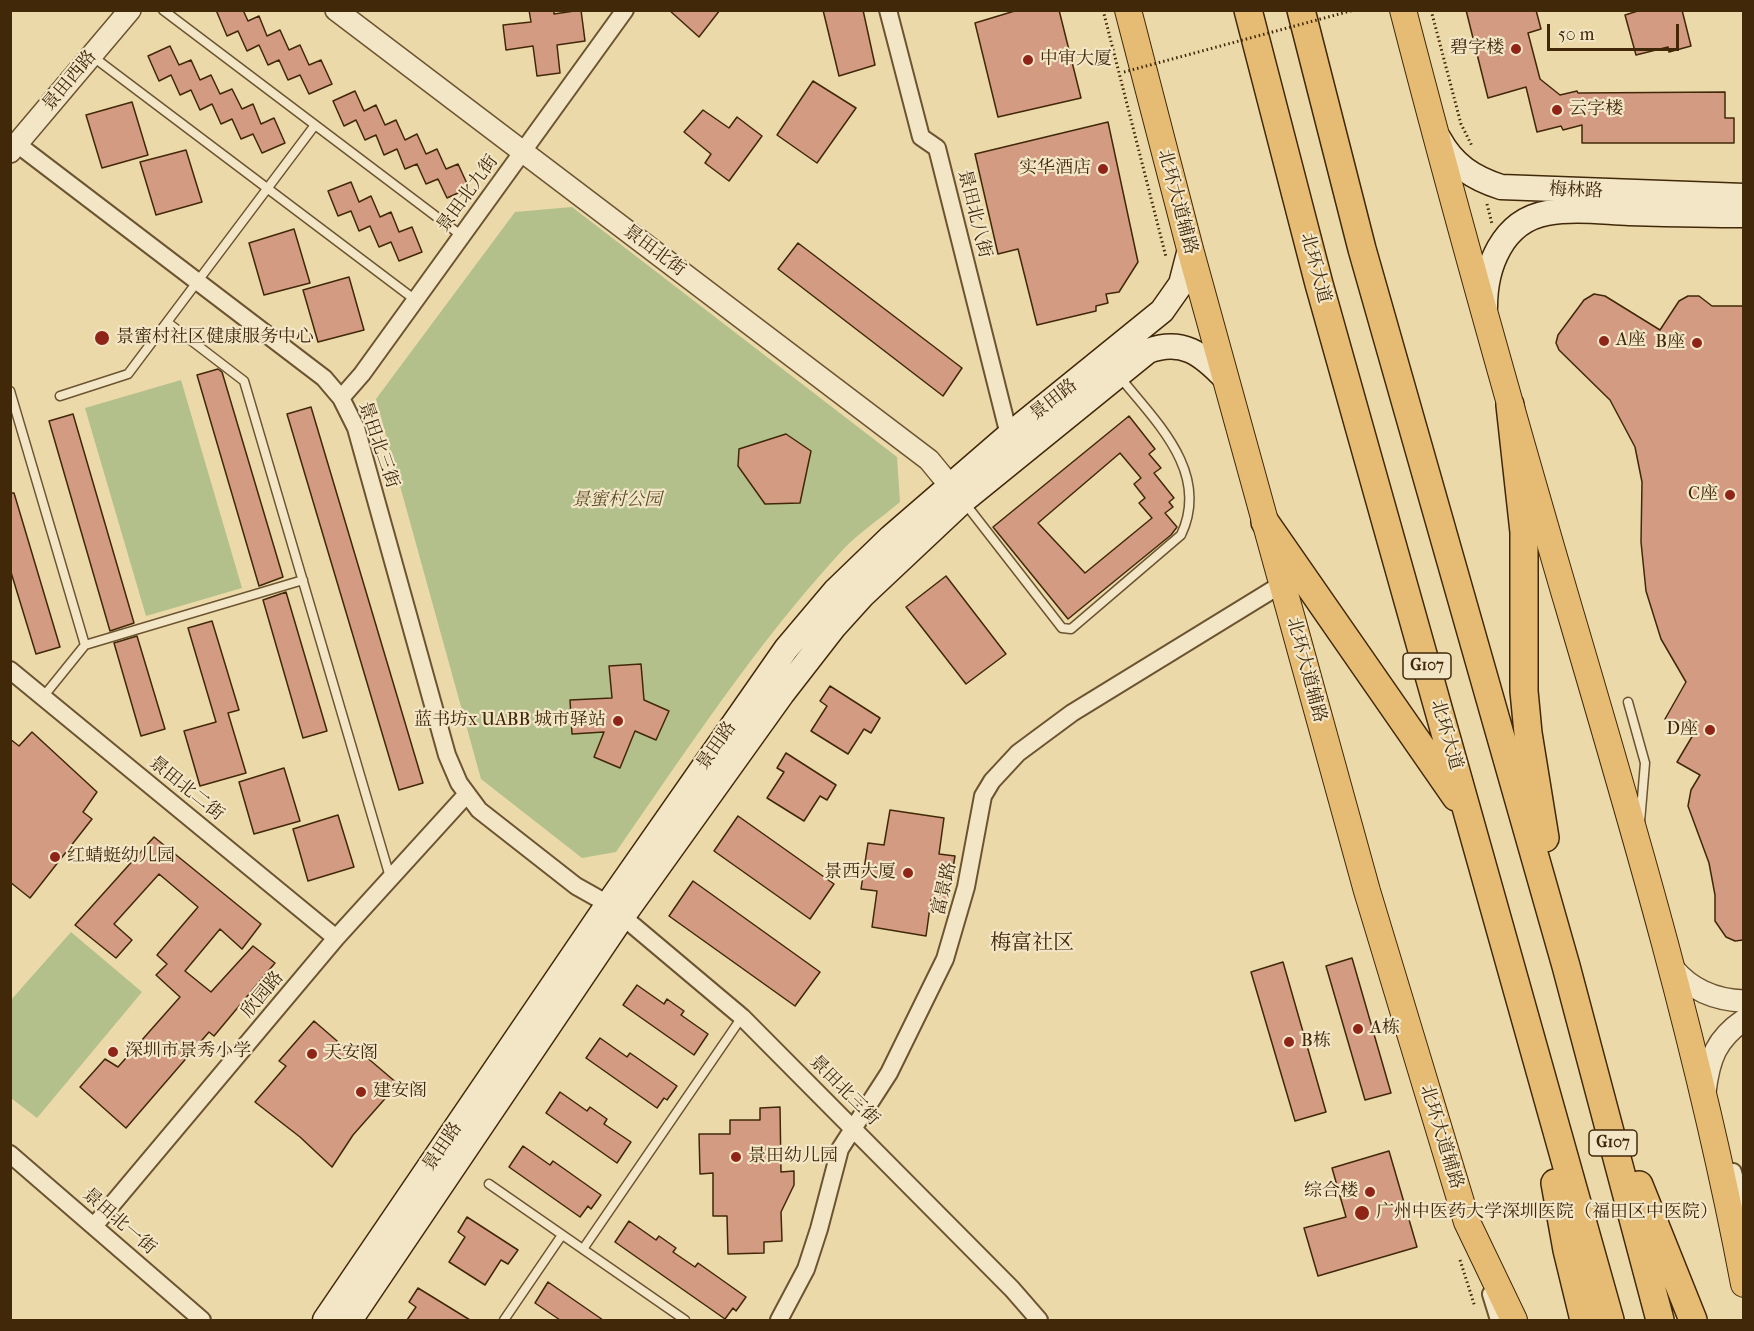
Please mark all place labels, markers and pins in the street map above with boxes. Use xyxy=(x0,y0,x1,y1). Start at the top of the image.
place label: 碧字楼 xyxy=(1450,38,1504,60)
marker: 碧字楼 xyxy=(1509,42,1523,56)
place label: 中审大厦 xyxy=(1040,49,1112,71)
marker: 中审大厦 xyxy=(1021,53,1035,67)
place label: 云字楼 xyxy=(1569,99,1623,121)
marker: 云字楼 xyxy=(1550,103,1564,117)
place label: 实华酒店 xyxy=(1019,158,1091,180)
marker: 实华酒店 xyxy=(1096,162,1110,176)
place label: 景蜜村社区健康服务中心 xyxy=(116,327,314,349)
marker: 景蜜村社区健康服务中心 xyxy=(93,329,111,347)
place label: A座 xyxy=(1616,330,1646,352)
place label: B座 xyxy=(1655,332,1685,354)
marker: A座 xyxy=(1597,334,1611,348)
marker: B座 xyxy=(1690,336,1704,350)
place label: C座 xyxy=(1688,484,1718,506)
marker: C座 xyxy=(1723,488,1737,502)
place label: 蓝书坊x UABB 城市驿站 xyxy=(414,710,606,732)
marker: 蓝书坊x UABB 城市驿站 xyxy=(611,714,625,728)
place label: D座 xyxy=(1666,719,1698,741)
marker: D座 xyxy=(1703,723,1717,737)
place label: 红蜻蜓幼儿园 xyxy=(67,846,175,868)
marker: 红蜻蜓幼儿园 xyxy=(48,850,62,864)
place label: 景西大厦 xyxy=(824,862,896,884)
marker: 景西大厦 xyxy=(901,866,915,880)
place label: A栋 xyxy=(1370,1018,1400,1040)
marker: A栋 xyxy=(1351,1022,1365,1036)
place label: B栋 xyxy=(1301,1031,1331,1053)
marker: B栋 xyxy=(1282,1035,1296,1049)
place label: 深圳市景秀小学 xyxy=(125,1041,251,1063)
place label: 天安阁 xyxy=(324,1043,378,1065)
marker: 深圳市景秀小学 xyxy=(106,1045,120,1059)
marker: 天安阁 xyxy=(305,1047,319,1061)
place label: 建安阁 xyxy=(373,1081,427,1103)
marker: 建安阁 xyxy=(354,1085,368,1099)
place label: 景田幼儿园 xyxy=(748,1146,838,1168)
marker: 景田幼儿园 xyxy=(729,1150,743,1164)
place label: 综合楼 xyxy=(1304,1181,1358,1203)
marker: 综合楼 xyxy=(1363,1185,1377,1199)
place label: 广州中医药大学深圳医院（福田区中医院） xyxy=(1376,1202,1718,1224)
marker: 广州中医药大学深圳医院（福田区中医院） xyxy=(1353,1204,1371,1222)

